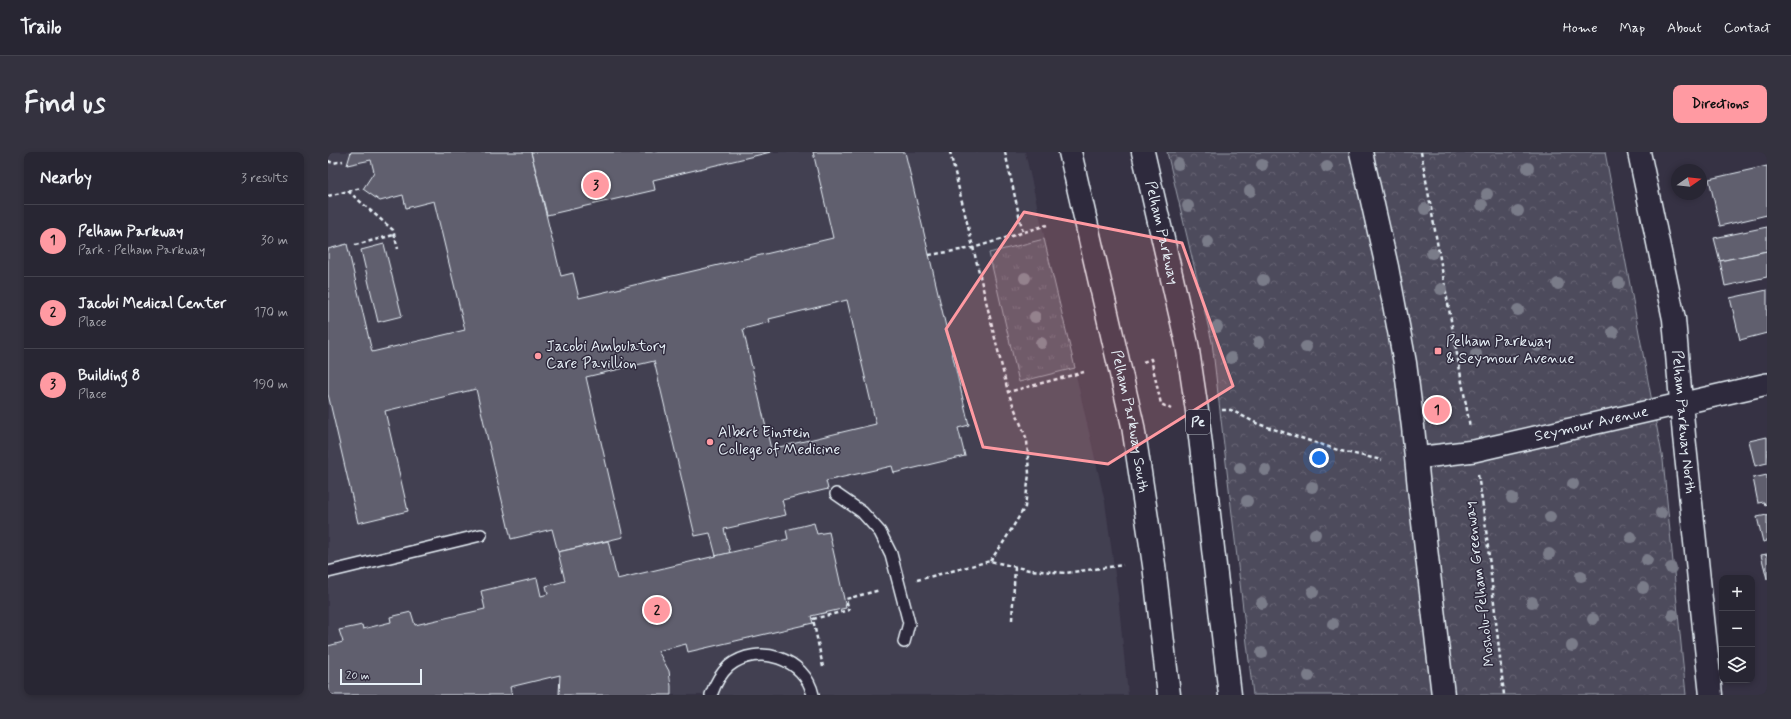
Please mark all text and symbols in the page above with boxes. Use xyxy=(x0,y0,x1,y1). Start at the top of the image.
text: Trailo xyxy=(20,15,62,40)
text: Home xyxy=(1563,19,1597,37)
text: Map xyxy=(1619,19,1645,37)
text: About xyxy=(1667,19,1702,37)
text: Contact xyxy=(1724,19,1771,37)
button: Directions xyxy=(1673,85,1767,123)
text: Find us xyxy=(24,86,105,123)
north arrow xyxy=(1671,164,1707,200)
text: Nearby xyxy=(40,167,92,189)
text: 3 results xyxy=(241,170,288,187)
pin: 3 xyxy=(583,170,609,200)
street label: Pelham Parkway xyxy=(1140,179,1183,287)
text: Pelham Parkway xyxy=(78,222,183,242)
text: 1 xyxy=(50,232,56,249)
text: 30 m xyxy=(261,232,288,249)
text: Park · Pelham Parkway xyxy=(78,242,205,259)
text: Jacobi Medical Center xyxy=(78,294,226,314)
text: 2 xyxy=(50,304,56,321)
text: 170 m xyxy=(254,304,288,321)
text: Place xyxy=(78,314,107,331)
place label: Pelham Parkway & Seymour Avenue xyxy=(1446,332,1575,369)
place label: Jacobi Ambulatory Care Pavillion xyxy=(546,337,666,374)
marker: Pelham Parkway & Seymour Avenue xyxy=(1433,346,1443,356)
street label: Pelham Parkway South xyxy=(1106,348,1153,494)
street label: Pelham Parkway North xyxy=(1667,349,1700,495)
marker: Jacobi Ambulatory Care Pavillion xyxy=(533,351,543,361)
text: Building 8 xyxy=(78,366,140,386)
text: 3 xyxy=(50,376,56,393)
text: 190 m xyxy=(253,376,288,393)
text: Place xyxy=(78,386,107,403)
pin: 1 xyxy=(1424,395,1450,425)
street label: Seymour Avenue xyxy=(1533,401,1650,447)
road number: Pe xyxy=(1186,410,1210,434)
place label: Albert Einstein College of Medicine xyxy=(718,423,840,460)
marker: Albert Einstein College of Medicine xyxy=(705,437,715,447)
your location xyxy=(1309,448,1329,468)
street label: Mosholu-Pelham Greenway xyxy=(1460,500,1500,668)
map controls xyxy=(1719,575,1755,683)
button: + xyxy=(1719,575,1755,611)
pin: 2 xyxy=(644,595,670,625)
button: − xyxy=(1719,611,1755,647)
button: layers xyxy=(1719,647,1755,683)
scale bar xyxy=(340,667,422,686)
text: 20 m xyxy=(346,669,369,683)

